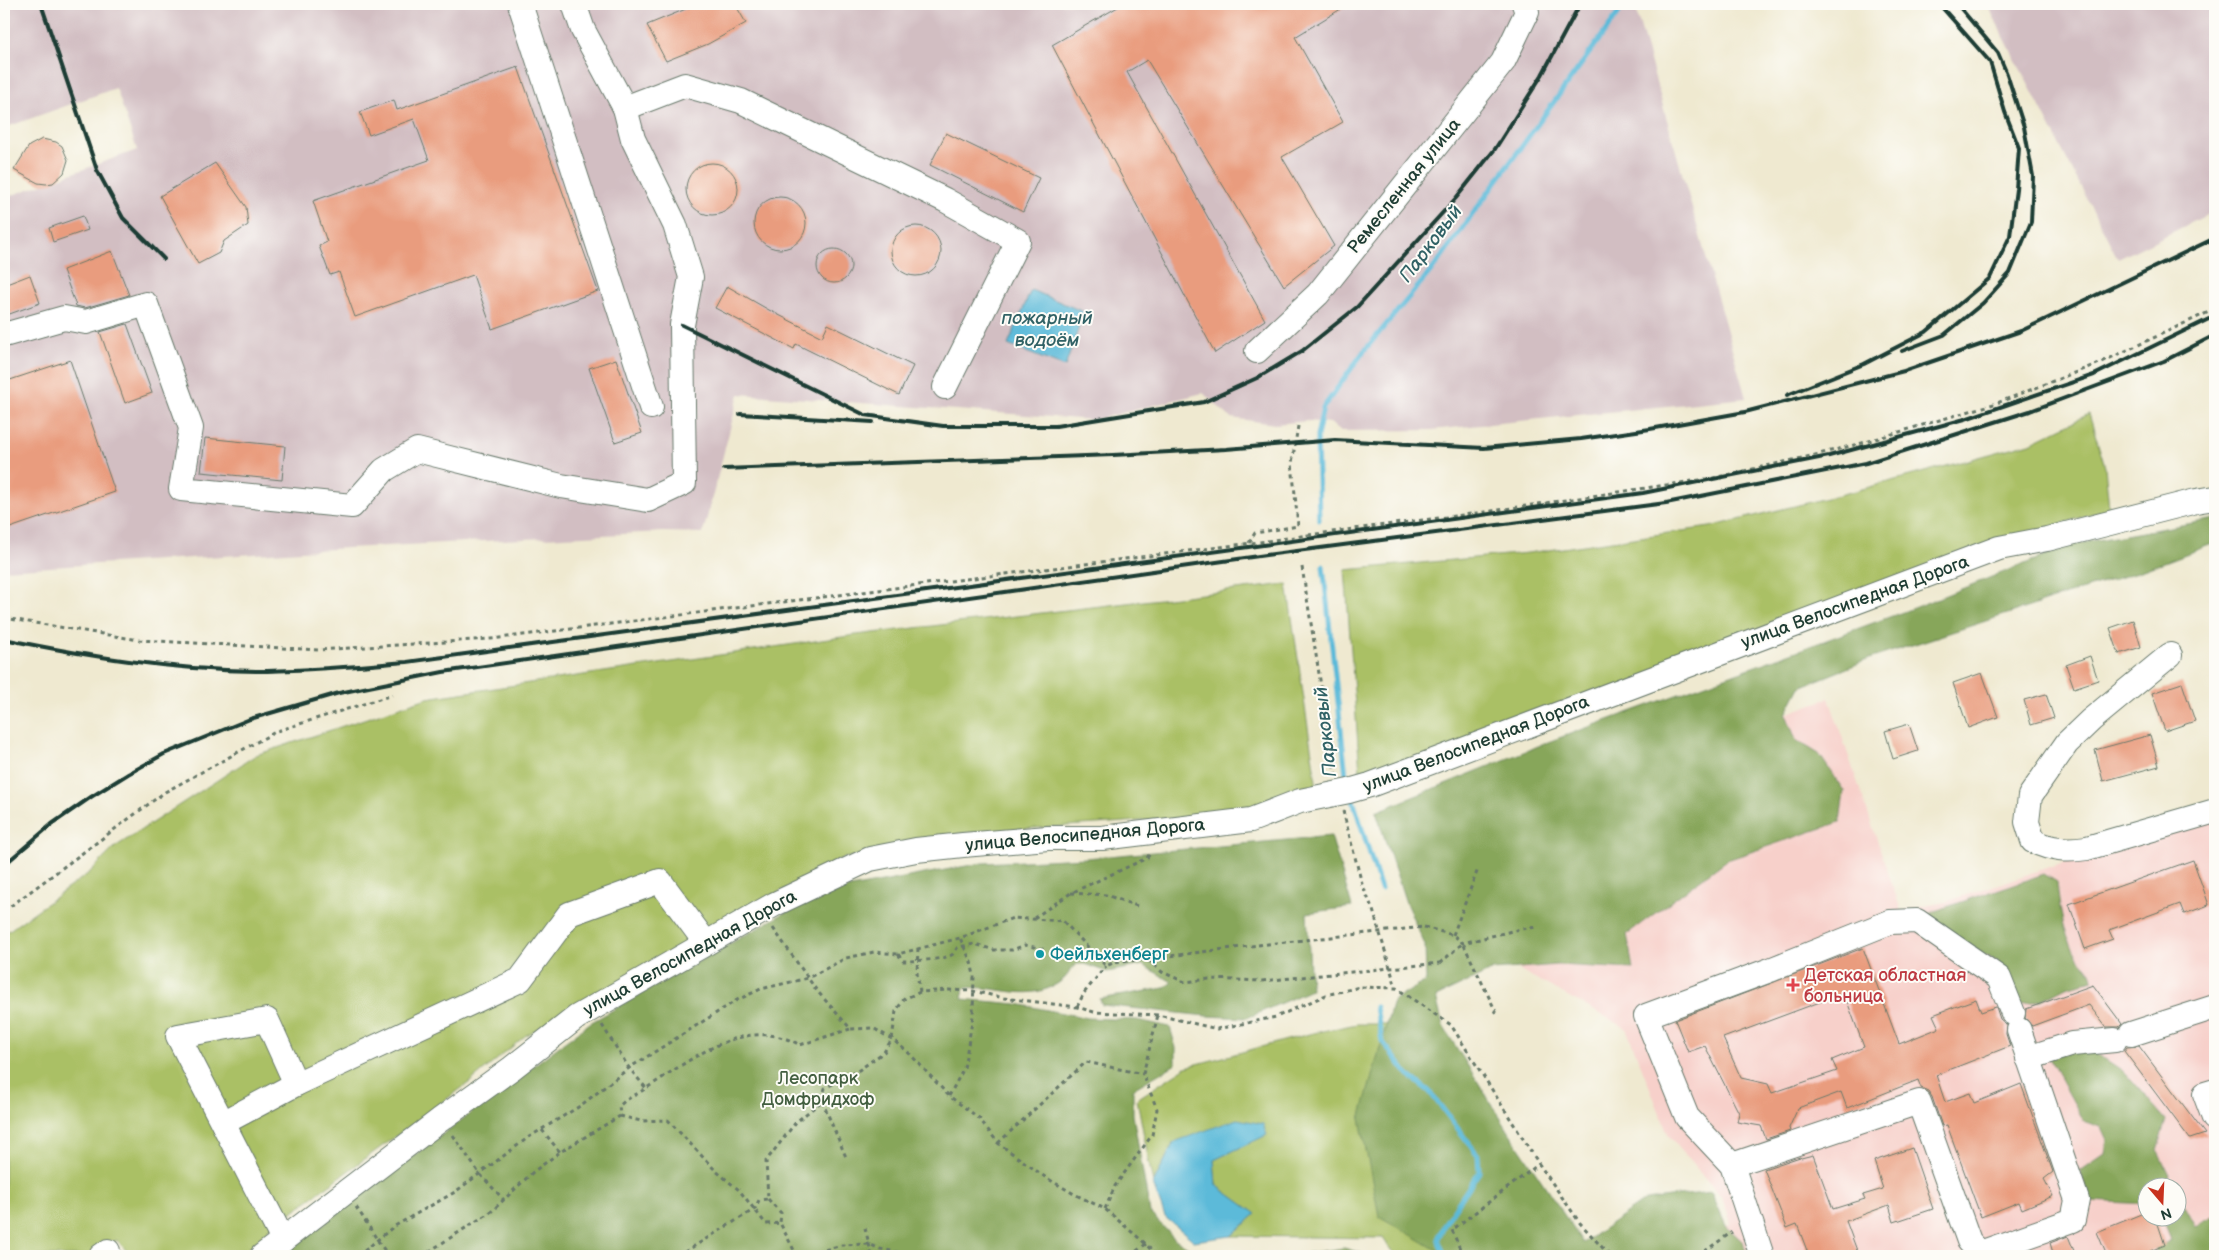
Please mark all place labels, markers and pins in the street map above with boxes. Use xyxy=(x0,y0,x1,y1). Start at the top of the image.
place label: Фейльхенберг xyxy=(1050,944,1169,965)
marker: Фейльхенберг xyxy=(1034,948,1046,960)
place label: Детская областная больница xyxy=(1804,965,1967,1007)
marker: Детская областная больница xyxy=(1786,978,1800,992)

